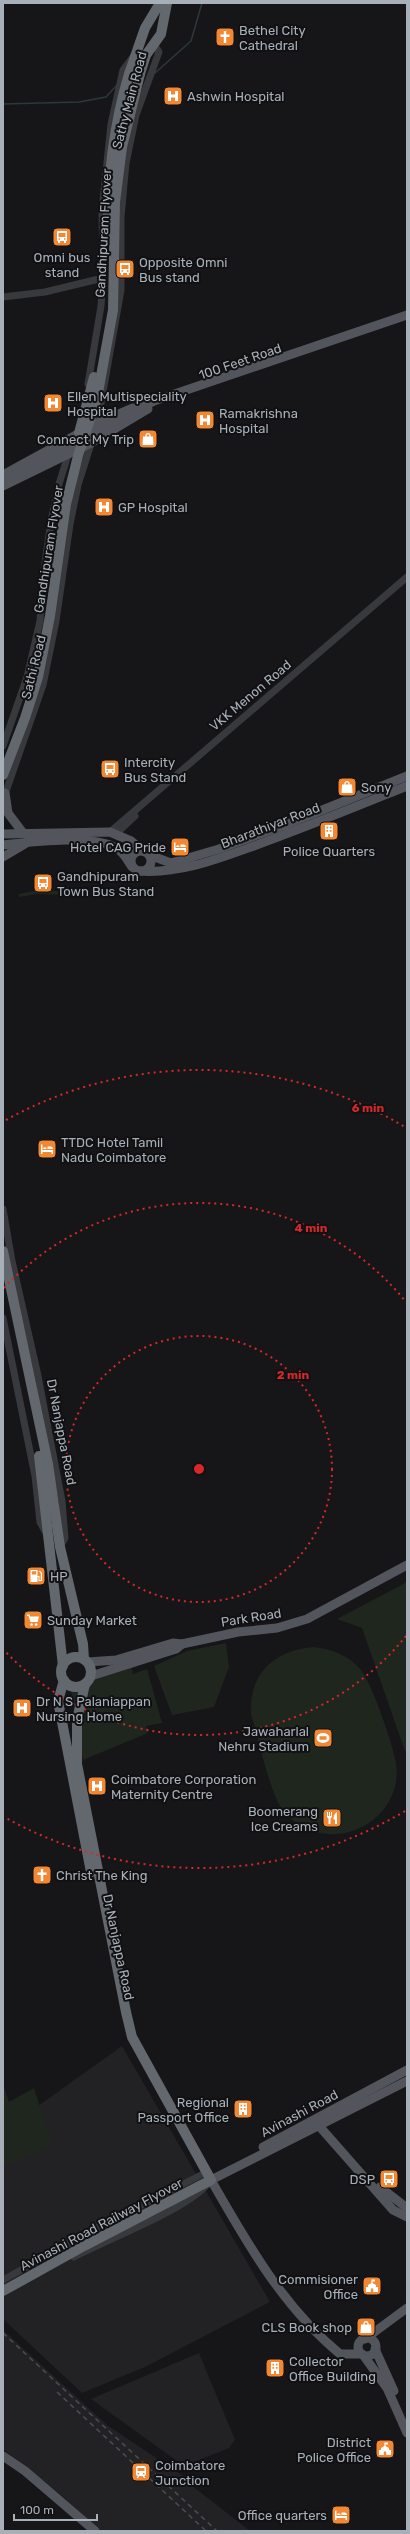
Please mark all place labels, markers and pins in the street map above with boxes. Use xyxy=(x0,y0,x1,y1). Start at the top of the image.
place label: Bethel City Cathedral xyxy=(239,23,306,53)
church icon: Bethel City Cathedral xyxy=(214,26,236,48)
hospital icon: Ashwin Hospital xyxy=(162,85,184,107)
place label: Ashwin Hospital xyxy=(187,89,285,104)
bus stop icon: Omni bus stand xyxy=(51,226,73,248)
place label: Omni bus stand xyxy=(34,250,91,280)
place label: Opposite Omni Bus stand xyxy=(139,255,227,285)
bus stop icon: Opposite Omni Bus stand xyxy=(114,258,136,280)
place label: Ellen Multispeciality Hospital xyxy=(67,389,187,419)
hospital icon: Ellen Multispeciality Hospital xyxy=(42,392,64,414)
place label: Ramakrishna Hospital xyxy=(219,406,298,436)
hospital icon: Ramakrishna Hospital xyxy=(194,409,216,431)
shop icon: Connect My Trip xyxy=(137,428,159,450)
place label: Connect My Trip xyxy=(37,432,134,447)
hospital icon: GP Hospital xyxy=(93,496,115,518)
place label: GP Hospital xyxy=(118,500,188,515)
place label: Intercity Bus Stand xyxy=(124,755,186,785)
bus stop icon: Intercity Bus Stand xyxy=(99,758,121,780)
shop icon: Sony xyxy=(336,776,358,798)
place label: Sony xyxy=(361,780,391,795)
building icon: Police Quarters xyxy=(318,820,340,842)
hotel icon: Hotel CAG Pride xyxy=(169,836,191,858)
place label: Hotel CAG Pride xyxy=(70,840,166,855)
place label: Police Quarters xyxy=(283,844,376,859)
place label: Gandhipuram Town Bus Stand xyxy=(57,869,154,899)
bus stop icon: Gandhipuram Town Bus Stand xyxy=(32,872,54,894)
place label: TTDC Hotel Tamil Nadu Coimbatore xyxy=(61,1135,166,1165)
hotel icon: TTDC Hotel Tamil Nadu Coimbatore xyxy=(36,1138,58,1160)
centre of rings xyxy=(192,1462,206,1476)
fuel station icon: HP xyxy=(25,1565,47,1587)
place label: HP xyxy=(50,1569,68,1584)
supermarket icon: Sunday Market xyxy=(22,1609,44,1631)
place label: Sunday Market xyxy=(47,1613,137,1628)
place label: Dr N S Palaniappan Nursing Home xyxy=(36,1694,151,1725)
hospital icon: Dr N S Palaniappan Nursing Home xyxy=(11,1697,33,1719)
place label: Jawaharlal Nehru Stadium xyxy=(218,1724,309,1754)
sports icon: Jawaharlal Nehru Stadium xyxy=(312,1727,334,1749)
place label: Coimbatore Corporation Maternity Centre xyxy=(111,1772,256,1802)
hospital icon: Coimbatore Corporation Maternity Centre xyxy=(86,1775,108,1797)
place label: Boomerang Ice Creams xyxy=(248,1804,318,1834)
restaurant icon: Boomerang Ice Creams xyxy=(321,1807,343,1829)
church icon: Christ The King xyxy=(31,1864,53,1886)
place label: Christ The King xyxy=(56,1868,147,1884)
place label: Regional Passport Office xyxy=(138,2095,229,2125)
building icon: Regional Passport Office xyxy=(232,2098,254,2120)
bus stop icon: DSP xyxy=(378,2168,400,2190)
place label: DSP xyxy=(350,2172,375,2187)
place label: Commisioner Office xyxy=(278,2272,358,2302)
public building icon: Commisioner Office xyxy=(361,2275,383,2297)
shop icon: CLS Book shop xyxy=(355,2316,377,2338)
place label: CLS Book shop xyxy=(262,2320,352,2335)
place label: Collector Office Building xyxy=(289,2354,376,2385)
building icon: Collector Office Building xyxy=(264,2357,286,2379)
place label: District Police Office xyxy=(297,2435,371,2465)
public building icon: District Police Office xyxy=(374,2438,396,2460)
place label: Coimbatore Junction xyxy=(155,2458,225,2488)
station icon: Coimbatore Junction xyxy=(130,2461,152,2483)
hotel icon: Office quarters xyxy=(330,2504,352,2526)
place label: Office quarters xyxy=(238,2508,327,2523)

